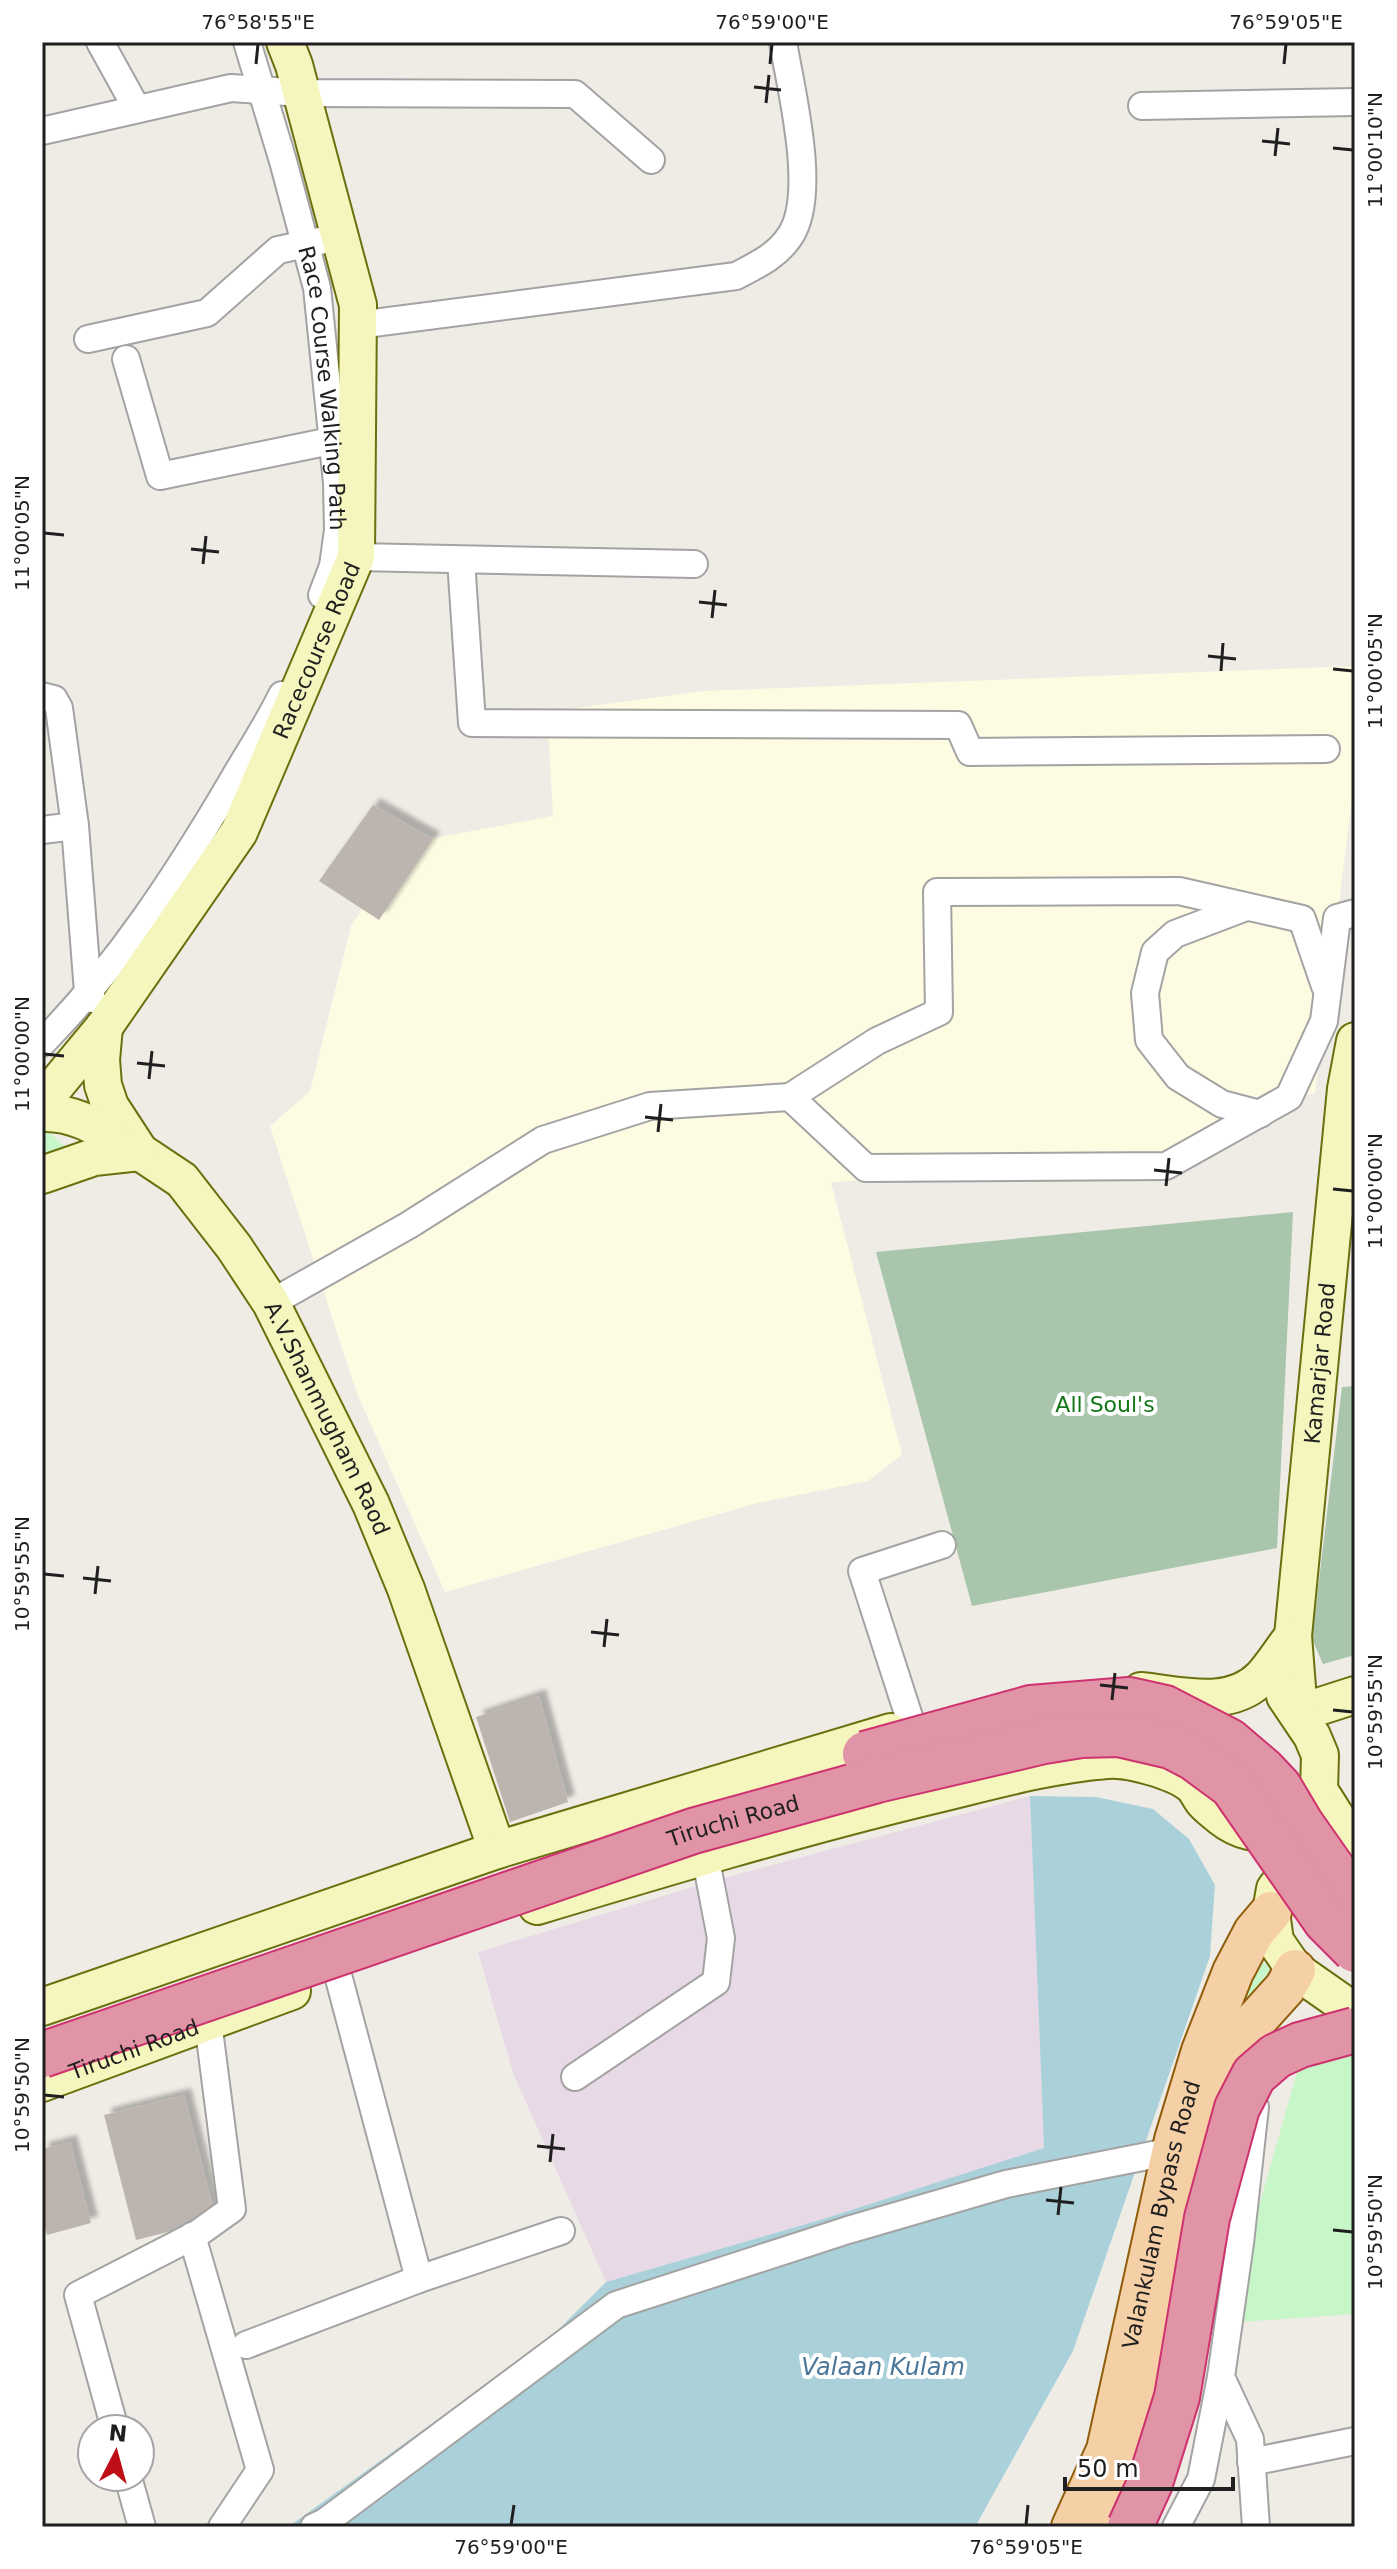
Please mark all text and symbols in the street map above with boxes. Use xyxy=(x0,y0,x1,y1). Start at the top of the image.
text: 76°58'55"E xyxy=(201,10,315,34)
text: 76°59'00"E xyxy=(715,10,829,34)
text: 76°59'05"E xyxy=(1229,10,1343,34)
text: 11°00'10"N xyxy=(1363,92,1387,208)
street label: Race Course Walking Path xyxy=(294,243,351,531)
text: 11°00'05"N xyxy=(10,475,34,591)
street label: Racecourse Road xyxy=(268,558,365,742)
text: 11°00'05"N xyxy=(1363,613,1387,729)
text: 11°00'00"N xyxy=(10,996,34,1112)
text: 11°00'00"N xyxy=(1363,1133,1387,1249)
street label: Kamarjar Road xyxy=(1299,1281,1340,1445)
street label: A.V.Shanmugham Raod xyxy=(260,1297,395,1539)
park label: All Soul's xyxy=(1055,1392,1155,1417)
text: 10°59'55"N xyxy=(10,1516,34,1632)
text: 10°59'55"N xyxy=(1363,1654,1387,1770)
street label: Tiruchi Road xyxy=(663,1790,802,1852)
street label: Tiruchi Road xyxy=(65,2014,202,2085)
text: 10°59'50"N xyxy=(10,2037,34,2153)
street label: Valankulam Bypass Road xyxy=(1117,2077,1205,2351)
text: 10°59'50"N xyxy=(1363,2174,1387,2290)
water label: Valaan Kulam xyxy=(801,2353,965,2381)
north arrow xyxy=(76,2413,156,2493)
text: N xyxy=(108,2420,129,2447)
scale bar xyxy=(1065,2441,1233,2491)
text: 50 m xyxy=(1077,2455,1139,2483)
text: 76°59'00"E xyxy=(454,2535,568,2559)
text: 76°59'05"E xyxy=(969,2535,1083,2559)

